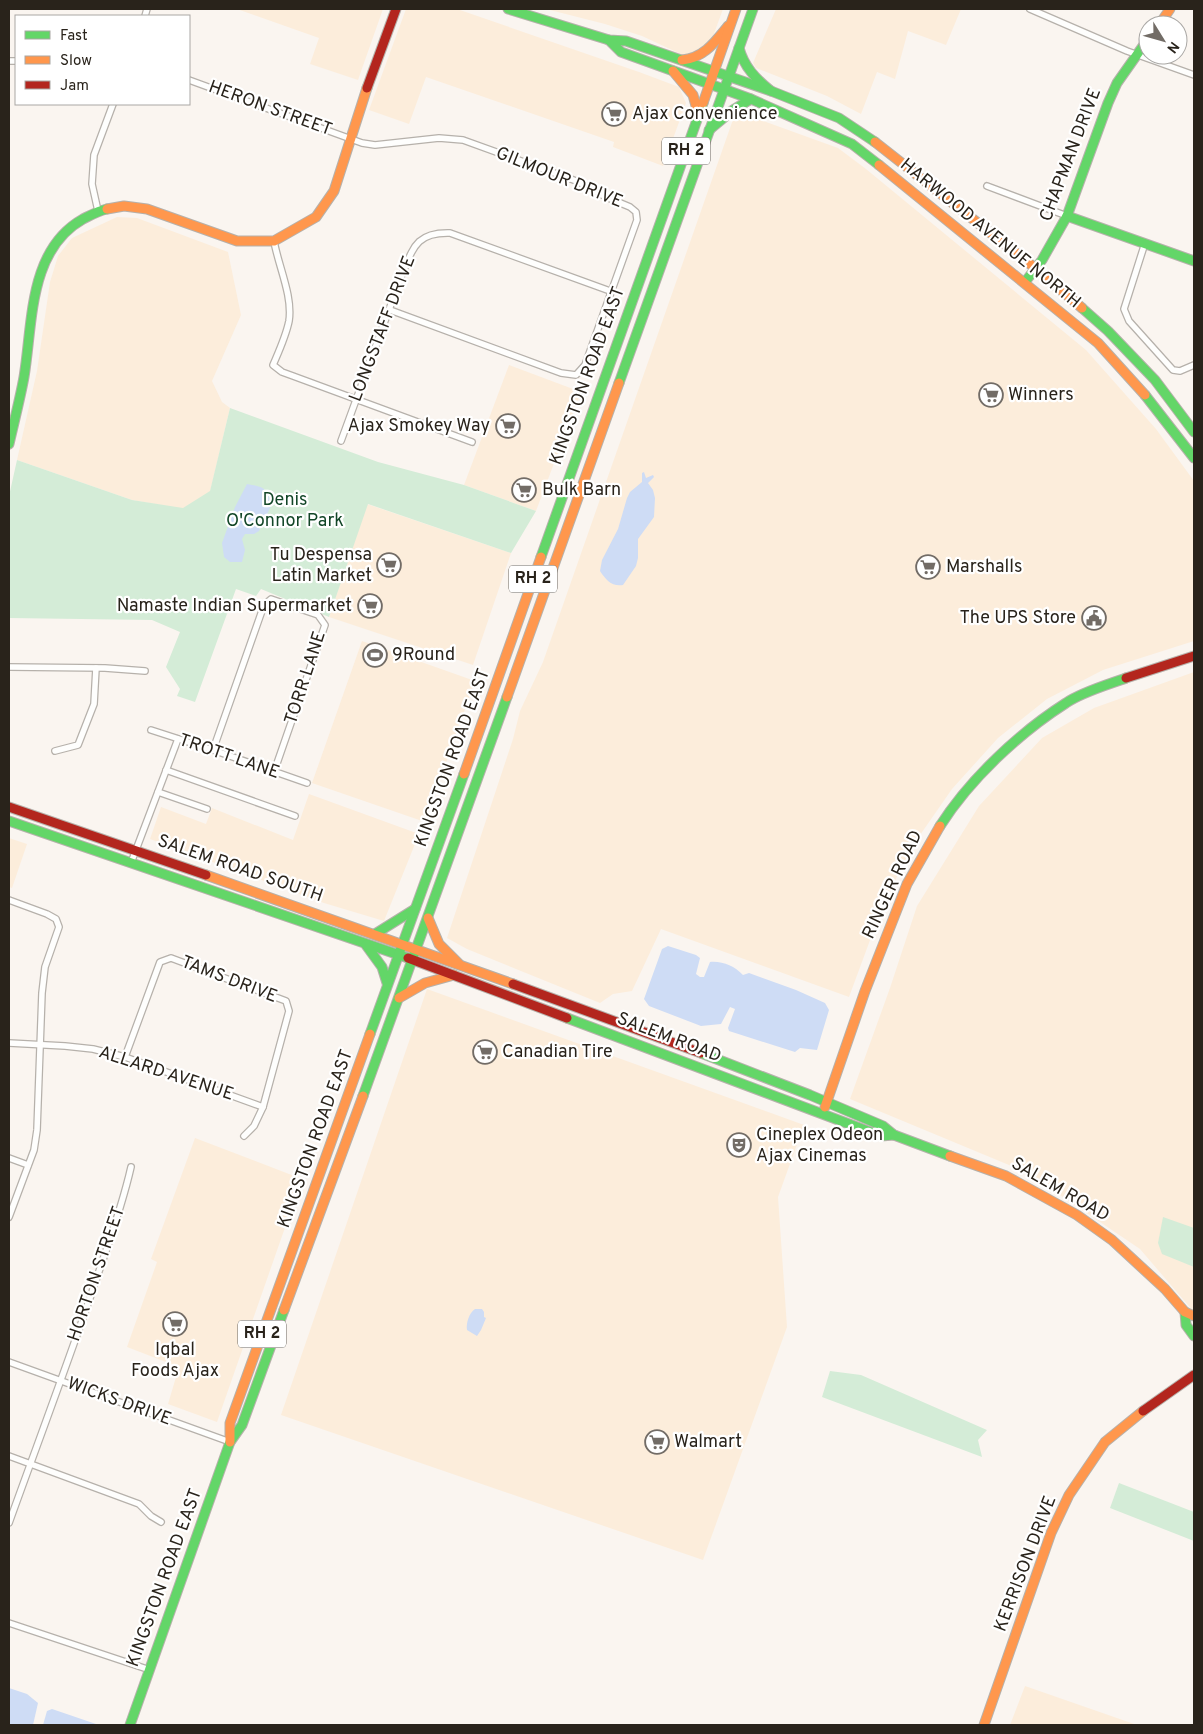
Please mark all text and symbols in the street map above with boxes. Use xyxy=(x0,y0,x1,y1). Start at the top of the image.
legend xyxy=(15,15,190,105)
north arrow xyxy=(1138,15,1188,65)
text: Fast xyxy=(60,27,88,46)
text: N xyxy=(1162,38,1182,56)
text: Slow xyxy=(60,52,92,71)
street label: HERON STREET xyxy=(205,76,335,142)
text: Jam xyxy=(60,77,89,96)
street label: CHAPMAN DRIVE xyxy=(1035,85,1107,225)
supermarket icon: Ajax Convenience xyxy=(601,101,627,127)
place label: Ajax Convenience xyxy=(632,103,777,126)
road number: RH 2 xyxy=(662,138,710,164)
street label: GILMOUR DRIVE xyxy=(492,142,626,214)
street label: HARWOOD AVENUE NORTH xyxy=(895,154,1085,314)
street label: LONGSTAFF DRIVE xyxy=(345,253,421,405)
street label: KINGSTON ROAD EAST xyxy=(545,284,631,468)
supermarket icon: Winners xyxy=(978,382,1004,408)
place label: Winners xyxy=(1008,384,1074,407)
supermarket icon: Ajax Smokey Way xyxy=(495,413,521,439)
place label: Ajax Smokey Way xyxy=(347,415,490,438)
supermarket icon: Bulk Barn xyxy=(511,477,537,503)
place label: Bulk Barn xyxy=(542,479,621,502)
park label: Denis O'Connor Park xyxy=(226,489,344,533)
place label: Tu Despensa Latin Market xyxy=(270,544,372,588)
supermarket icon: Tu Despensa Latin Market xyxy=(376,552,402,578)
supermarket icon: Marshalls xyxy=(915,554,941,580)
place label: Marshalls xyxy=(946,556,1022,579)
road number: RH 2 xyxy=(509,566,557,592)
supermarket icon: Namaste Indian Supermarket xyxy=(357,593,383,619)
place label: Namaste Indian Supermarket xyxy=(117,595,352,618)
public building icon: The UPS Store xyxy=(1081,605,1107,631)
place label: The UPS Store xyxy=(959,607,1076,630)
street label: TORR LANE xyxy=(280,628,332,728)
sports icon: 9Round xyxy=(362,642,388,668)
place label: 9Round xyxy=(392,644,455,667)
street label: KINGSTON ROAD EAST xyxy=(410,666,496,850)
street label: TROTT LANE xyxy=(176,729,282,785)
street label: RINGER ROAD xyxy=(858,827,928,943)
street label: SALEM ROAD SOUTH xyxy=(154,830,326,908)
street label: TAMS DRIVE xyxy=(178,951,280,1009)
street label: SALEM ROAD xyxy=(614,1008,724,1068)
supermarket icon: Canadian Tire xyxy=(472,1039,498,1065)
street label: ALLARD AVENUE xyxy=(96,1041,236,1107)
place label: Canadian Tire xyxy=(502,1041,613,1064)
street label: KINGSTON ROAD EAST xyxy=(273,1047,359,1231)
place label: Cineplex Odeon Ajax Cinemas xyxy=(756,1124,883,1168)
theatre icon: Cineplex Odeon Ajax Cinemas xyxy=(726,1132,752,1158)
street label: SALEM ROAD xyxy=(1007,1153,1113,1227)
street label: HORTON STREET xyxy=(63,1203,131,1345)
supermarket icon: Iqbal Foods Ajax xyxy=(162,1311,188,1337)
road number: RH 2 xyxy=(238,1320,286,1348)
place label: Iqbal Foods Ajax xyxy=(131,1339,219,1383)
street label: WICKS DRIVE xyxy=(64,1373,174,1431)
supermarket icon: Walmart xyxy=(644,1429,670,1455)
place label: Walmart xyxy=(674,1431,742,1454)
street label: KINGSTON ROAD EAST xyxy=(122,1486,208,1670)
street label: KERRISON DRIVE xyxy=(990,1493,1062,1635)

